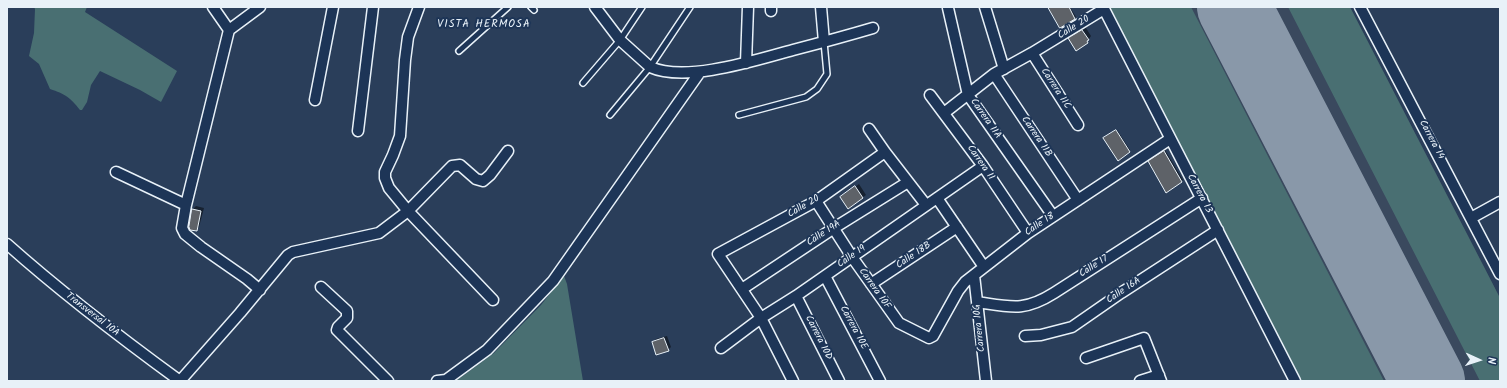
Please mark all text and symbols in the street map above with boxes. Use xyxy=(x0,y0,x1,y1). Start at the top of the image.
street label: Calle 20 xyxy=(1056,14,1092,42)
district label: VISTA HERMOSA xyxy=(437,18,531,32)
street label: Carrera 11C xyxy=(1037,66,1073,112)
street label: Carrera 11A xyxy=(967,97,1003,141)
street label: Carrera 11B xyxy=(1018,114,1054,160)
street label: Carrera 14 xyxy=(1416,118,1446,162)
street label: Carrera 11 xyxy=(964,143,996,183)
street label: Carrera 13 xyxy=(1184,172,1214,216)
street label: Calle 20 xyxy=(786,193,822,221)
street label: Calle 18 xyxy=(1023,211,1057,239)
street label: Calle 19A xyxy=(805,219,843,249)
street label: Calle 18B xyxy=(894,240,934,272)
street label: Calle 19 xyxy=(835,243,869,271)
street label: Calle 17 xyxy=(1077,253,1111,281)
street label: Carrera 10F xyxy=(856,266,892,312)
street label: Calle 16A xyxy=(1105,275,1143,307)
street label: Transversal 10A xyxy=(63,290,121,340)
street label: Carrera 10G xyxy=(972,303,988,353)
street label: Carrera 10E xyxy=(836,304,870,352)
street label: Carrera 10D xyxy=(802,314,834,362)
north arrow xyxy=(1459,340,1499,380)
text: N xyxy=(1482,357,1500,365)

